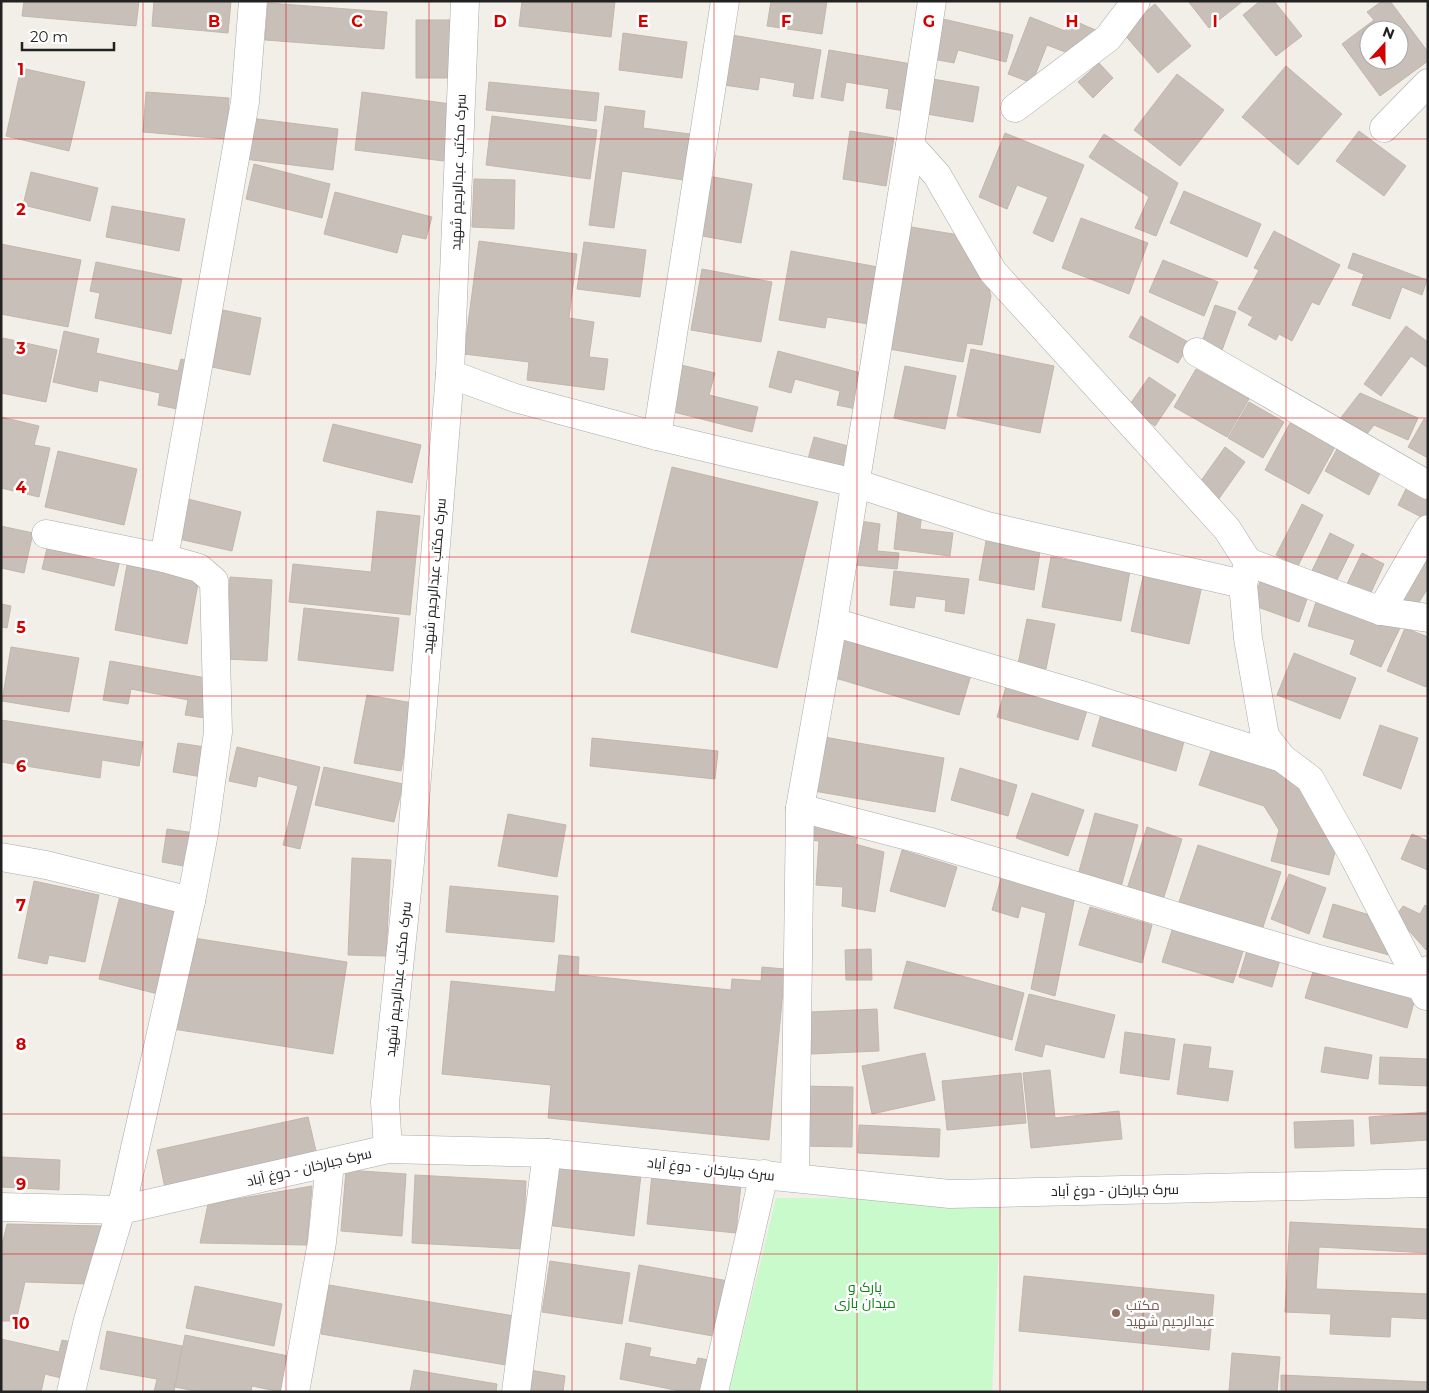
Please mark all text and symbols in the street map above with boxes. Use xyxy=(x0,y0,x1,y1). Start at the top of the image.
text: B xyxy=(208,12,220,31)
text: C xyxy=(351,12,363,31)
text: D xyxy=(493,12,507,31)
text: E xyxy=(638,12,648,31)
text: F xyxy=(781,12,791,31)
text: G xyxy=(923,12,935,31)
text: H xyxy=(1066,12,1078,31)
text: I xyxy=(1212,12,1218,31)
scale bar xyxy=(22,20,115,52)
north arrow xyxy=(1359,20,1409,70)
text: N xyxy=(1380,22,1397,43)
text: 20 m xyxy=(30,27,68,46)
text: 1 xyxy=(18,60,24,79)
street label: سرک مکتب عبدالرحیم شهید xyxy=(446,93,471,251)
text: 2 xyxy=(16,200,26,219)
text: 3 xyxy=(15,339,26,358)
text: 4 xyxy=(15,478,27,497)
street label: سرک مکتب عبدالرحیم شهید xyxy=(418,497,451,655)
text: 5 xyxy=(16,618,26,637)
text: 6 xyxy=(16,757,26,776)
text: 7 xyxy=(16,896,26,915)
street label: سرک مکتب عبدالرحیم شهید xyxy=(381,900,416,1058)
text: 8 xyxy=(16,1035,26,1054)
street label: سرک جبارخان - دوغ آباد xyxy=(245,1144,373,1190)
street label: سرک جبارخان - دوغ آباد xyxy=(646,1153,776,1185)
text: 9 xyxy=(16,1175,26,1194)
street label: سرک جبارخان - دوغ آباد xyxy=(1051,1180,1179,1200)
park label: پارک و میدان بازی xyxy=(834,1278,896,1312)
place label: مکتب عبدالرحیم شهید xyxy=(1126,1296,1215,1331)
marker: مکتب عبدالرحیم شهید xyxy=(1110,1307,1122,1319)
text: 10 xyxy=(12,1314,30,1333)

